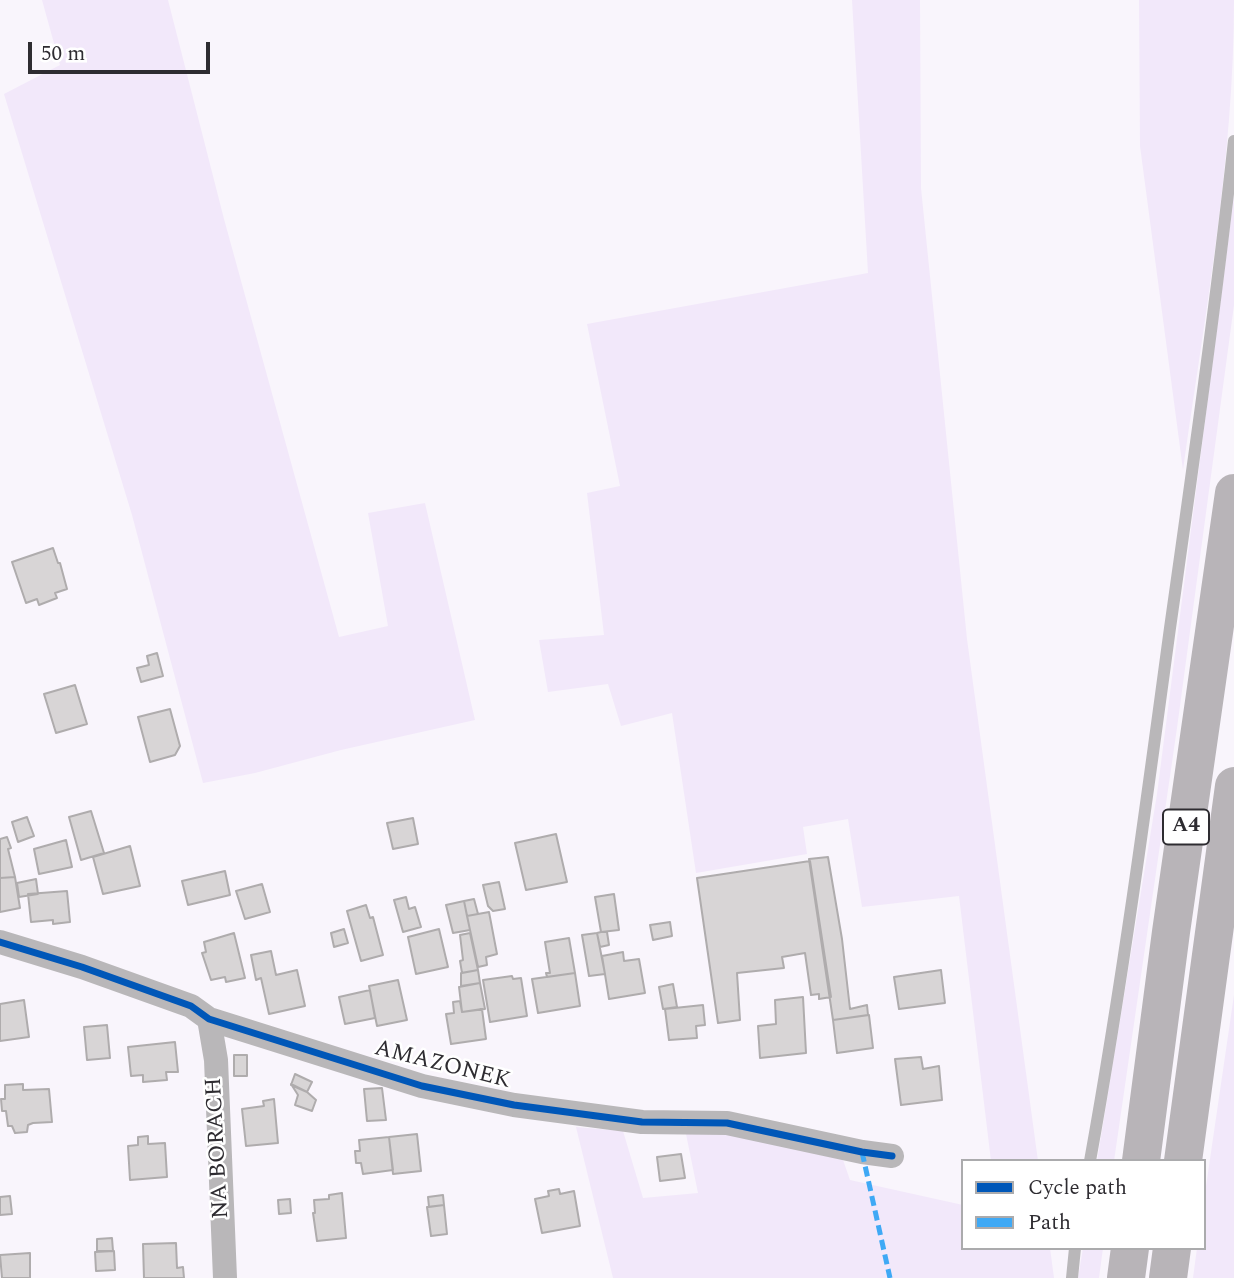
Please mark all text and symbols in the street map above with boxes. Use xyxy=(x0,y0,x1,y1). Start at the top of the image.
scale bar xyxy=(32,28,214,72)
text: 50 m xyxy=(41,38,85,70)
road number: A4 xyxy=(1163,810,1209,844)
street label: AMAZONEK xyxy=(371,1036,513,1096)
street label: NA BORACH xyxy=(202,1077,236,1219)
legend xyxy=(961,1159,1206,1250)
text: Cycle path xyxy=(1028,1172,1127,1204)
text: Path xyxy=(1028,1207,1071,1239)

